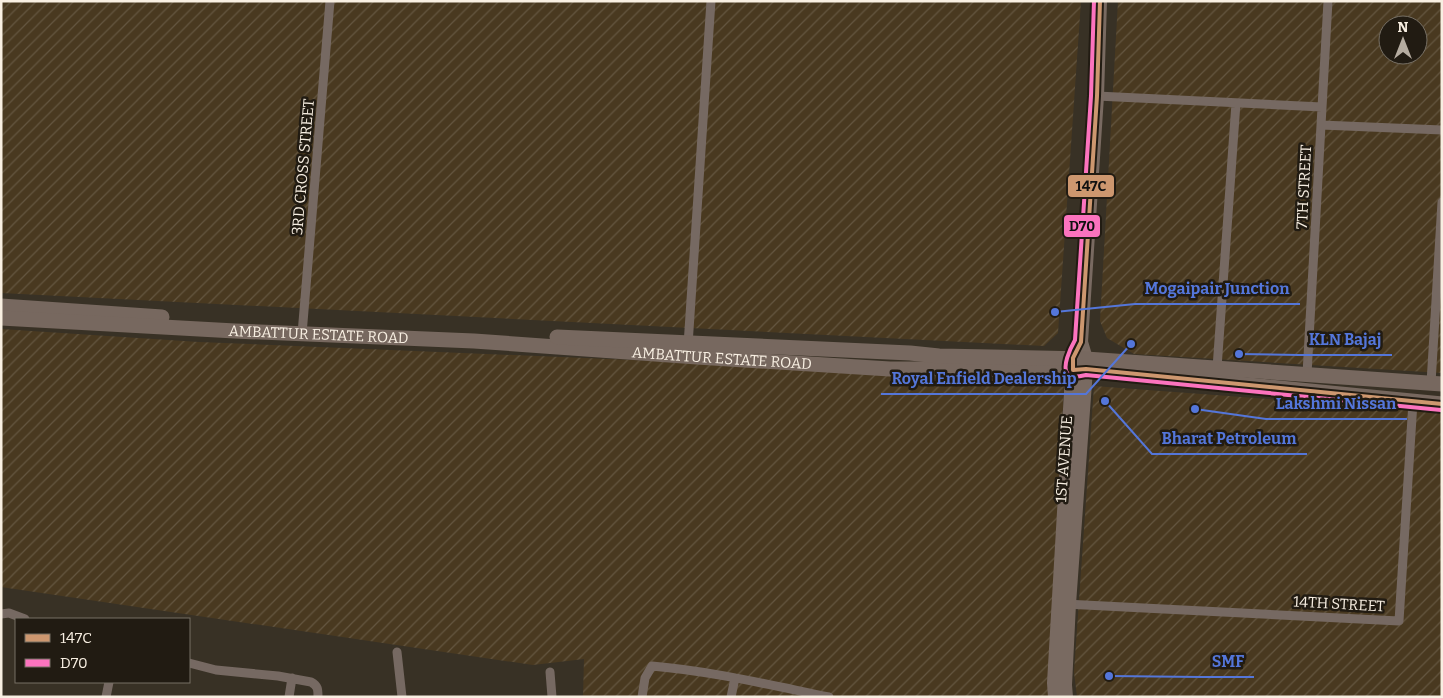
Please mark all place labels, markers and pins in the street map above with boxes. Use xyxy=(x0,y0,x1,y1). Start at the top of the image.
callout: Mogaipair Junction xyxy=(1135,273,1300,304)
callout: KLN Bajaj xyxy=(1299,324,1392,355)
callout: Royal Enfield Dealership xyxy=(881,363,1086,394)
callout: Lakshmi Nissan xyxy=(1266,388,1407,419)
callout: Bharat Petroleum xyxy=(1152,423,1307,454)
callout: SMF xyxy=(1202,646,1254,677)

